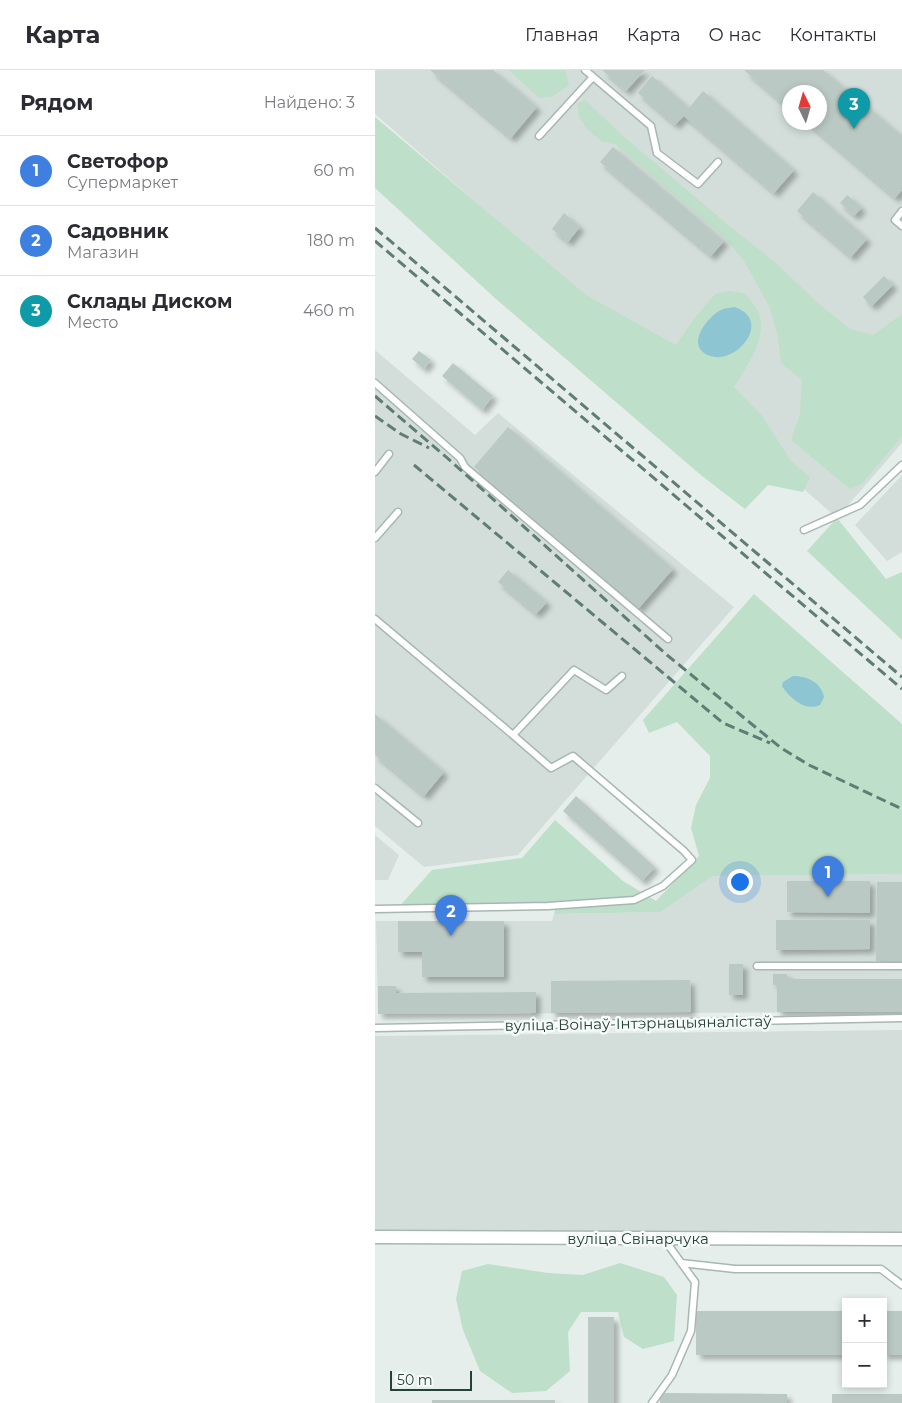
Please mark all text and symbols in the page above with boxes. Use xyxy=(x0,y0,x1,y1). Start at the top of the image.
text: Карта xyxy=(25,20,100,49)
text: Главная xyxy=(525,24,599,46)
text: Карта xyxy=(627,24,681,46)
text: О нас xyxy=(709,24,761,46)
text: Контакты xyxy=(789,24,877,46)
north arrow xyxy=(782,85,827,130)
pin: 3 xyxy=(838,88,870,129)
text: Рядом xyxy=(20,90,93,115)
text: Найдено: 3 xyxy=(264,93,355,112)
text: Светофор xyxy=(67,150,168,173)
text: 1 xyxy=(33,161,39,180)
text: 60 m xyxy=(313,161,355,180)
text: Супермаркет xyxy=(67,173,178,192)
text: Садовник xyxy=(67,220,169,243)
text: 2 xyxy=(31,231,41,250)
text: 180 m xyxy=(307,231,355,250)
text: Магазин xyxy=(67,243,139,262)
text: Склады Диском xyxy=(67,290,233,313)
text: 3 xyxy=(31,301,41,320)
text: 460 m xyxy=(303,301,355,320)
text: Место xyxy=(67,313,119,332)
pin: 1 xyxy=(812,856,844,897)
your location xyxy=(727,869,753,895)
pin: 2 xyxy=(435,895,467,936)
street label: вуліца Воінаў-Інтэрнацыяналістаў xyxy=(504,1011,772,1035)
street label: вуліца Свінарчука xyxy=(567,1229,709,1248)
map controls xyxy=(842,1298,887,1388)
button: + xyxy=(842,1298,887,1343)
button: − xyxy=(842,1343,887,1388)
scale bar xyxy=(390,1368,473,1391)
text: 50 m xyxy=(397,1371,433,1389)

